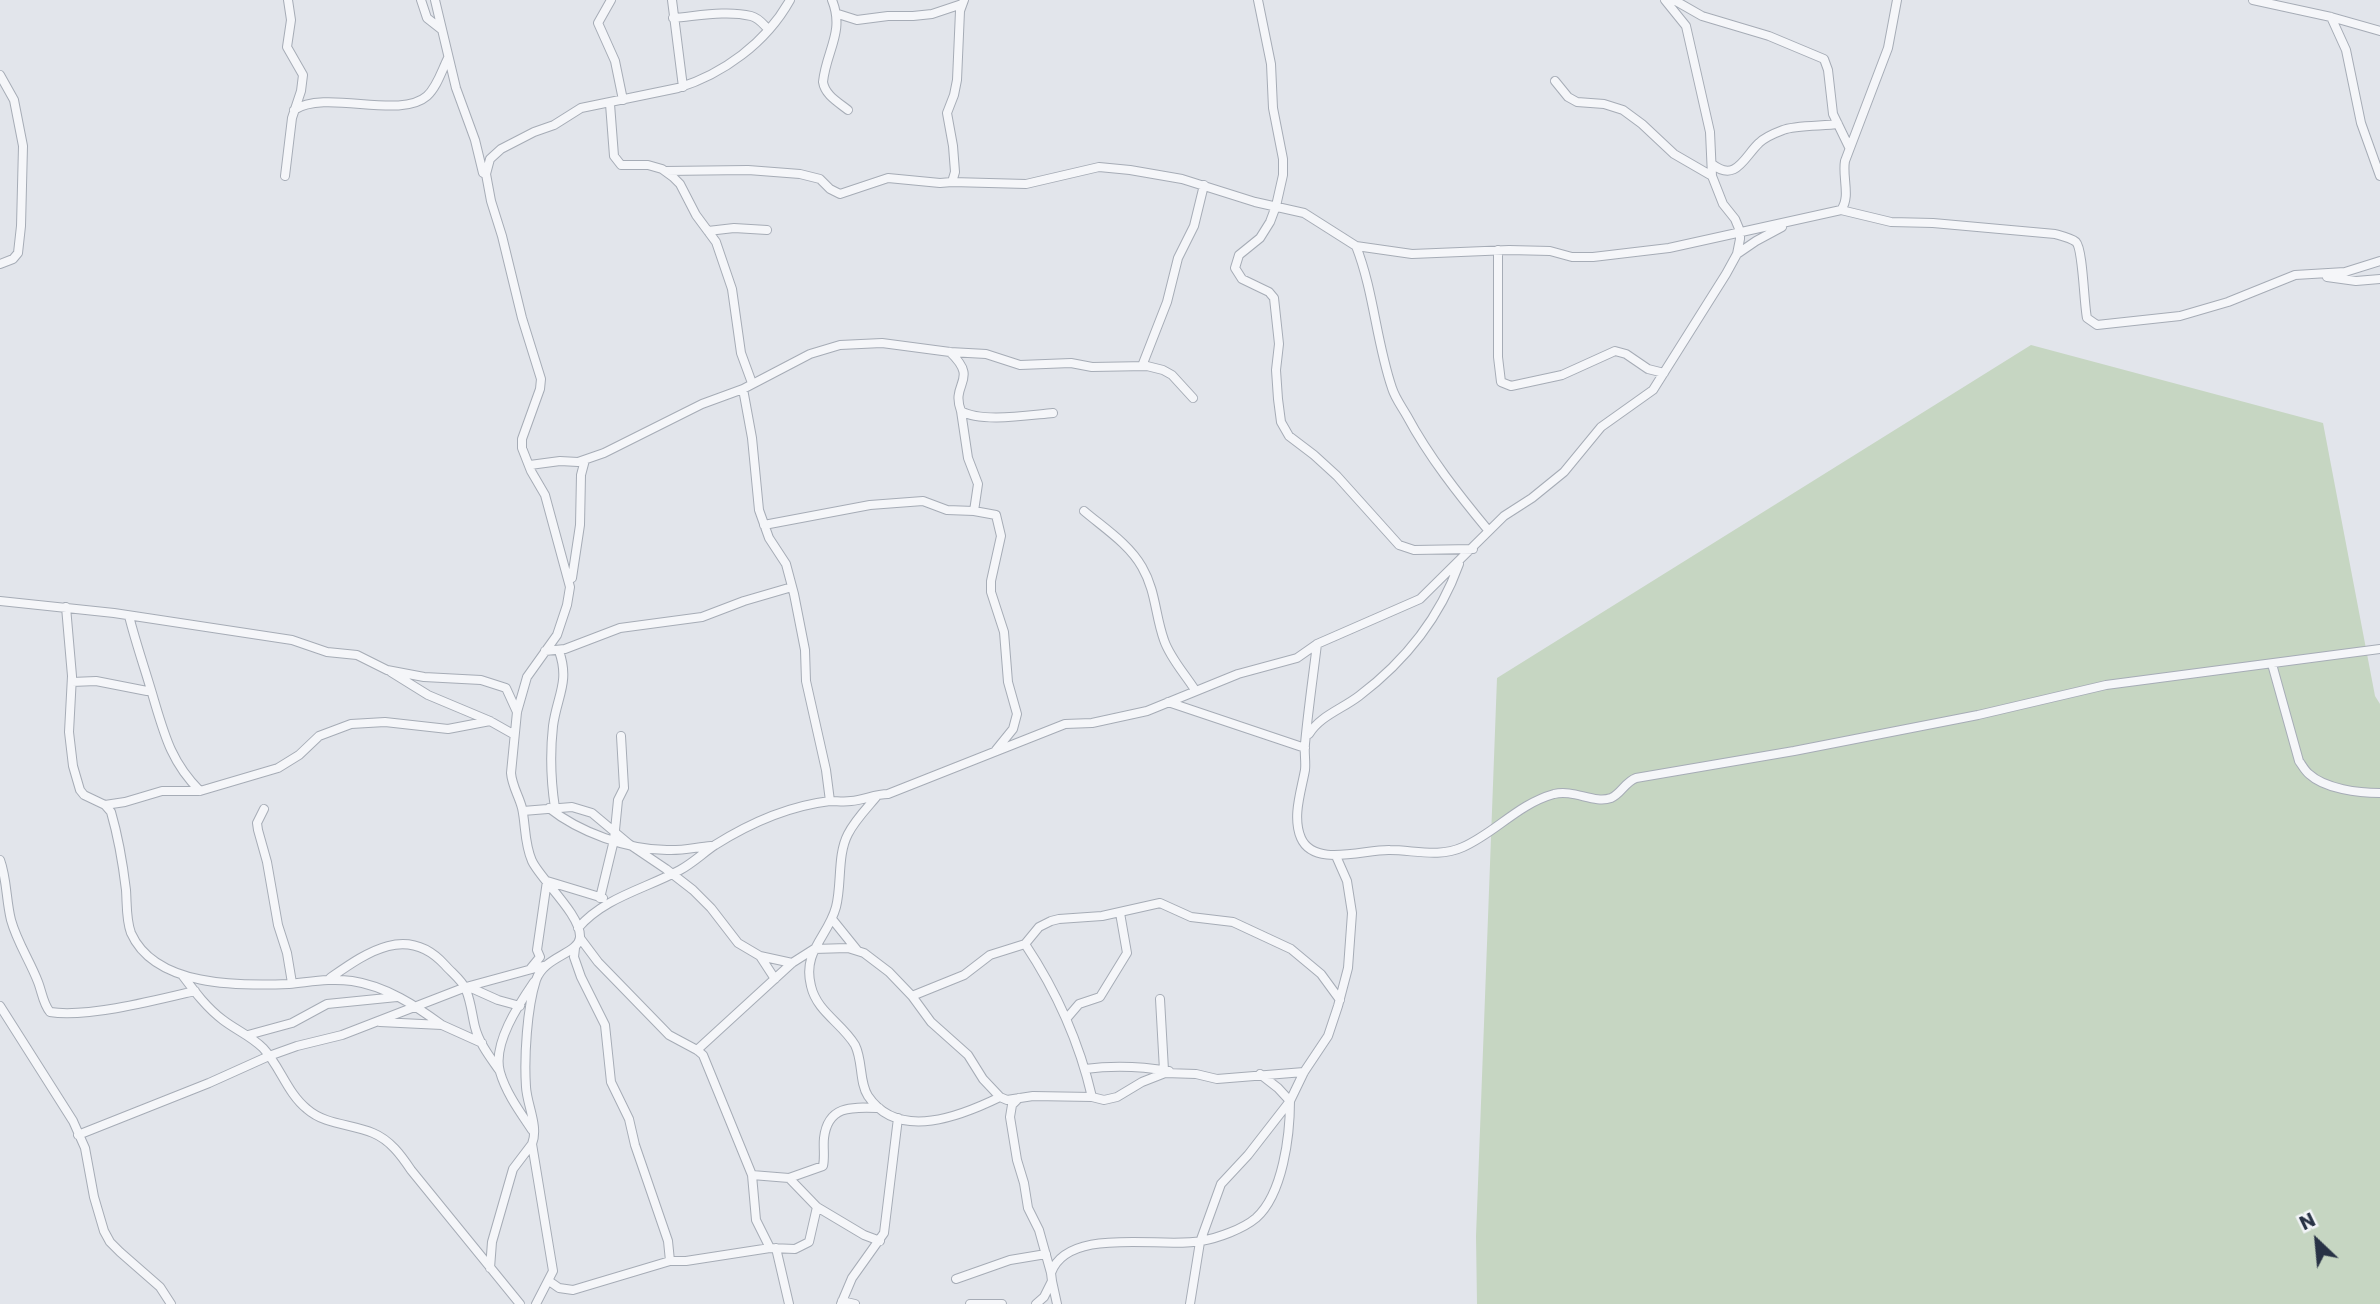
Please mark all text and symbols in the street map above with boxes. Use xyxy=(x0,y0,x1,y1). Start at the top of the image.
north arrow xyxy=(2282,1206,2352,1276)
text: N xyxy=(2295,1206,2320,1237)

